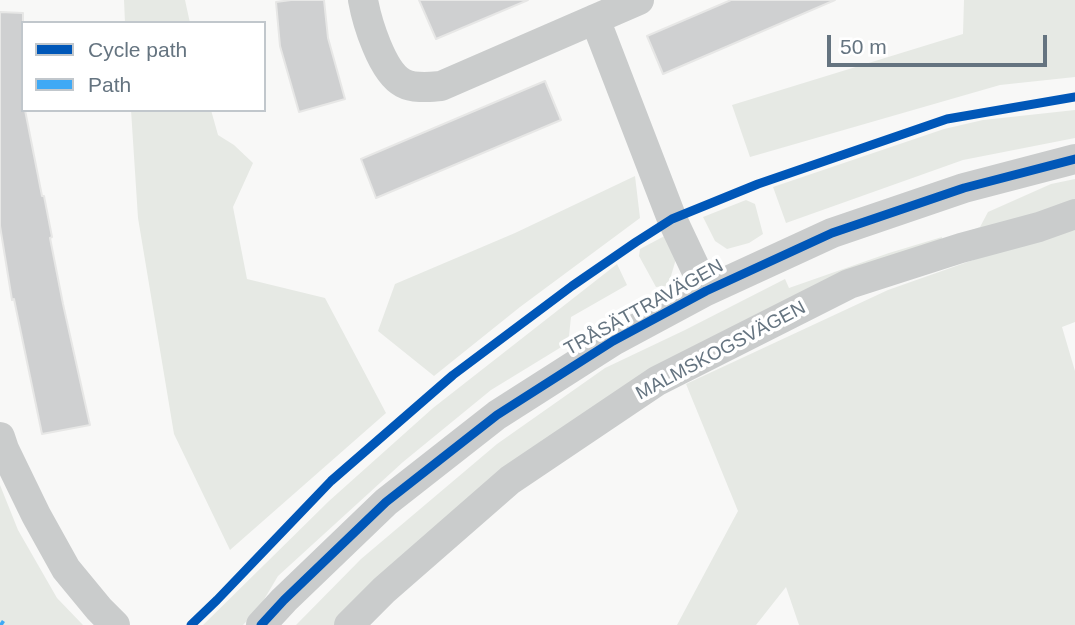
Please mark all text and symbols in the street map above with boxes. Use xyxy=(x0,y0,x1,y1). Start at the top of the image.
legend xyxy=(21,21,266,112)
scale bar xyxy=(830,21,1050,65)
text: 50 m xyxy=(840,35,887,58)
text: Cycle path xyxy=(88,38,187,61)
text: Path xyxy=(88,73,131,96)
street label: TRÅSÄTTRAVÄGEN xyxy=(561,255,727,361)
street label: MALMSKOGSVÄGEN xyxy=(632,297,810,405)

